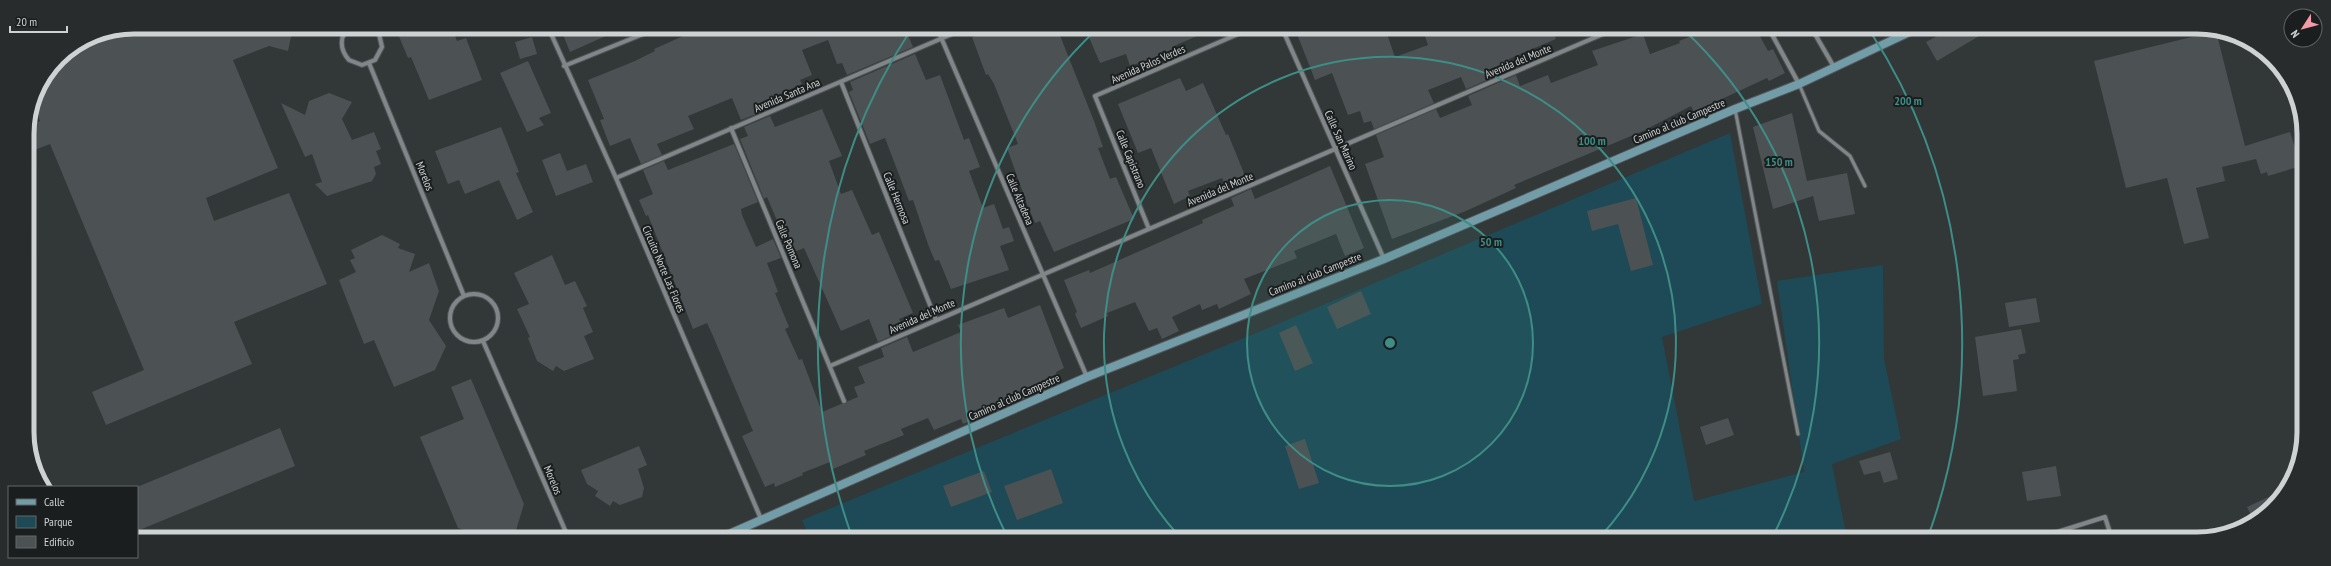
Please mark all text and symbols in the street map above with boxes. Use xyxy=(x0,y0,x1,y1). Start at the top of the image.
scale bar xyxy=(10,8,67,34)
north arrow xyxy=(2283,8,2323,48)
text: 20 m xyxy=(16,14,37,29)
text: N xyxy=(2287,27,2302,40)
street label: Avenida Palos Verdes xyxy=(1109,41,1188,87)
street label: Avenida del Monte xyxy=(1483,41,1554,81)
street label: Avenida Santa Ana xyxy=(752,75,822,115)
text: 200 m xyxy=(1894,93,1922,108)
street label: Camino al club Campestre xyxy=(1631,95,1727,147)
street label: Calle San Marino xyxy=(1322,108,1360,172)
street label: Calle Capistrano xyxy=(1113,128,1149,190)
text: 100 m xyxy=(1578,133,1606,148)
text: 150 m xyxy=(1765,154,1793,169)
street label: Morelos xyxy=(413,159,437,193)
street label: Avenida del Monte xyxy=(1185,169,1256,209)
street label: Calle Hermosa xyxy=(880,170,914,226)
street label: Calle Altadena xyxy=(1003,171,1037,227)
street label: Calle Pomona xyxy=(772,217,806,271)
street label: Circuito Norte Las Flores xyxy=(639,223,689,315)
text: 50 m xyxy=(1480,234,1502,249)
street label: Camino al club Campestre xyxy=(1267,249,1364,299)
street label: Avenida del Monte xyxy=(887,295,958,337)
centre of rings xyxy=(1383,336,1397,350)
street label: Camino al club Campestre xyxy=(966,370,1062,423)
street label: Morelos xyxy=(541,463,565,497)
legend xyxy=(8,486,138,558)
text: Calle xyxy=(44,494,65,509)
text: Parque xyxy=(44,514,73,529)
text: Edificio xyxy=(44,534,74,549)

